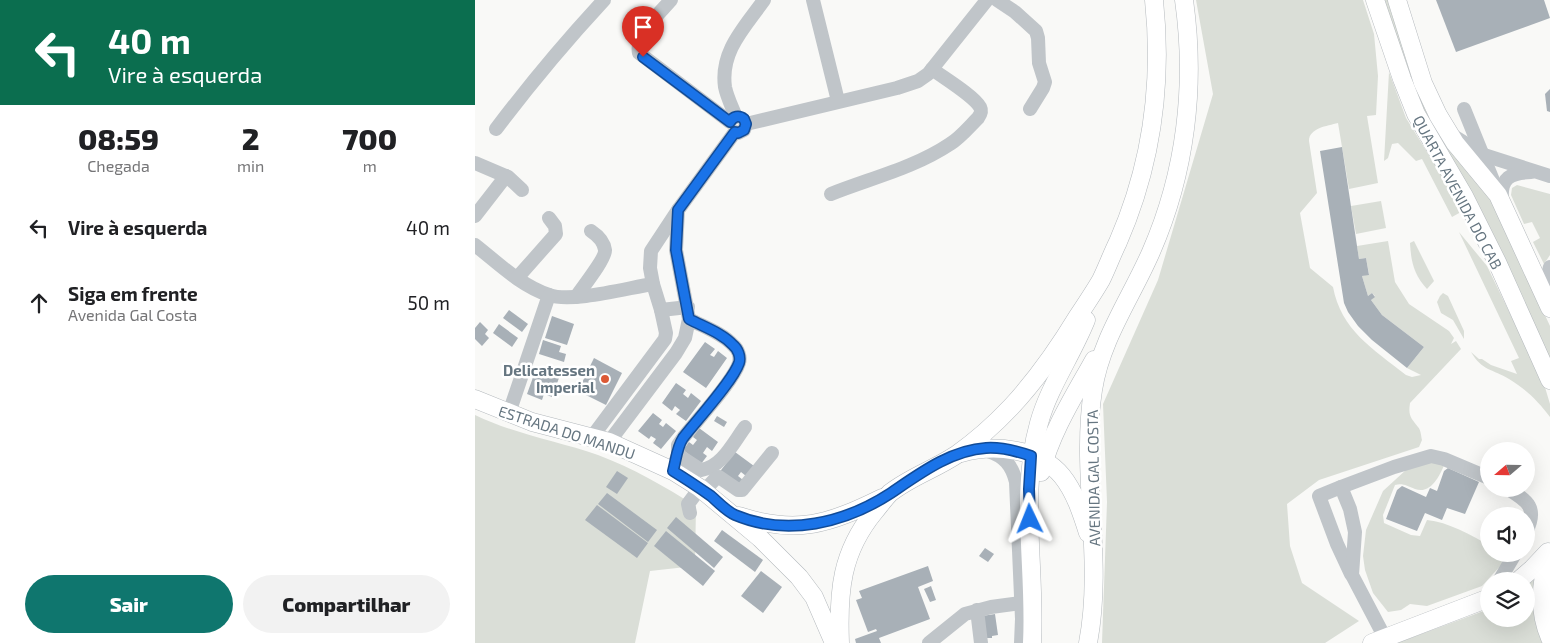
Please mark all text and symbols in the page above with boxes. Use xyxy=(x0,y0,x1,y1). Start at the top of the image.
pin xyxy=(622,6,664,57)
icon: arrive xyxy=(629,13,657,41)
text: 40 m xyxy=(108,19,191,61)
icon: left xyxy=(25,20,90,85)
text: Vire à esquerda xyxy=(108,61,262,87)
street label: QUARTA AVENIDA DO CAB xyxy=(1409,112,1506,273)
text: 08:59 xyxy=(78,120,159,156)
text: 2 xyxy=(242,120,260,156)
text: 700 xyxy=(342,120,397,156)
text: Chegada xyxy=(87,156,150,175)
text: min xyxy=(237,156,264,175)
text: m xyxy=(363,156,377,175)
icon: left xyxy=(25,214,53,242)
text: Vire à esquerda xyxy=(68,216,207,239)
text: 40 m xyxy=(406,216,450,239)
text: Siga em frente xyxy=(68,282,198,305)
icon: ahead xyxy=(25,289,53,317)
text: 50 m xyxy=(407,291,450,314)
text: Avenida Gal Costa xyxy=(68,305,197,324)
place label: Delicatessen Imperial xyxy=(503,361,595,396)
marker: Delicatessen Imperial xyxy=(599,373,611,385)
street label: ESTRADA DO MANDU xyxy=(496,401,638,463)
street label: AVENIDA GAL COSTA xyxy=(1083,409,1103,546)
north arrow xyxy=(1480,442,1535,498)
map controls xyxy=(1480,442,1535,627)
position arrow xyxy=(1003,492,1055,544)
button: sound xyxy=(1480,507,1535,562)
button: layers xyxy=(1480,572,1535,627)
button: Sair xyxy=(25,575,233,633)
button: Compartilhar xyxy=(243,575,450,633)

